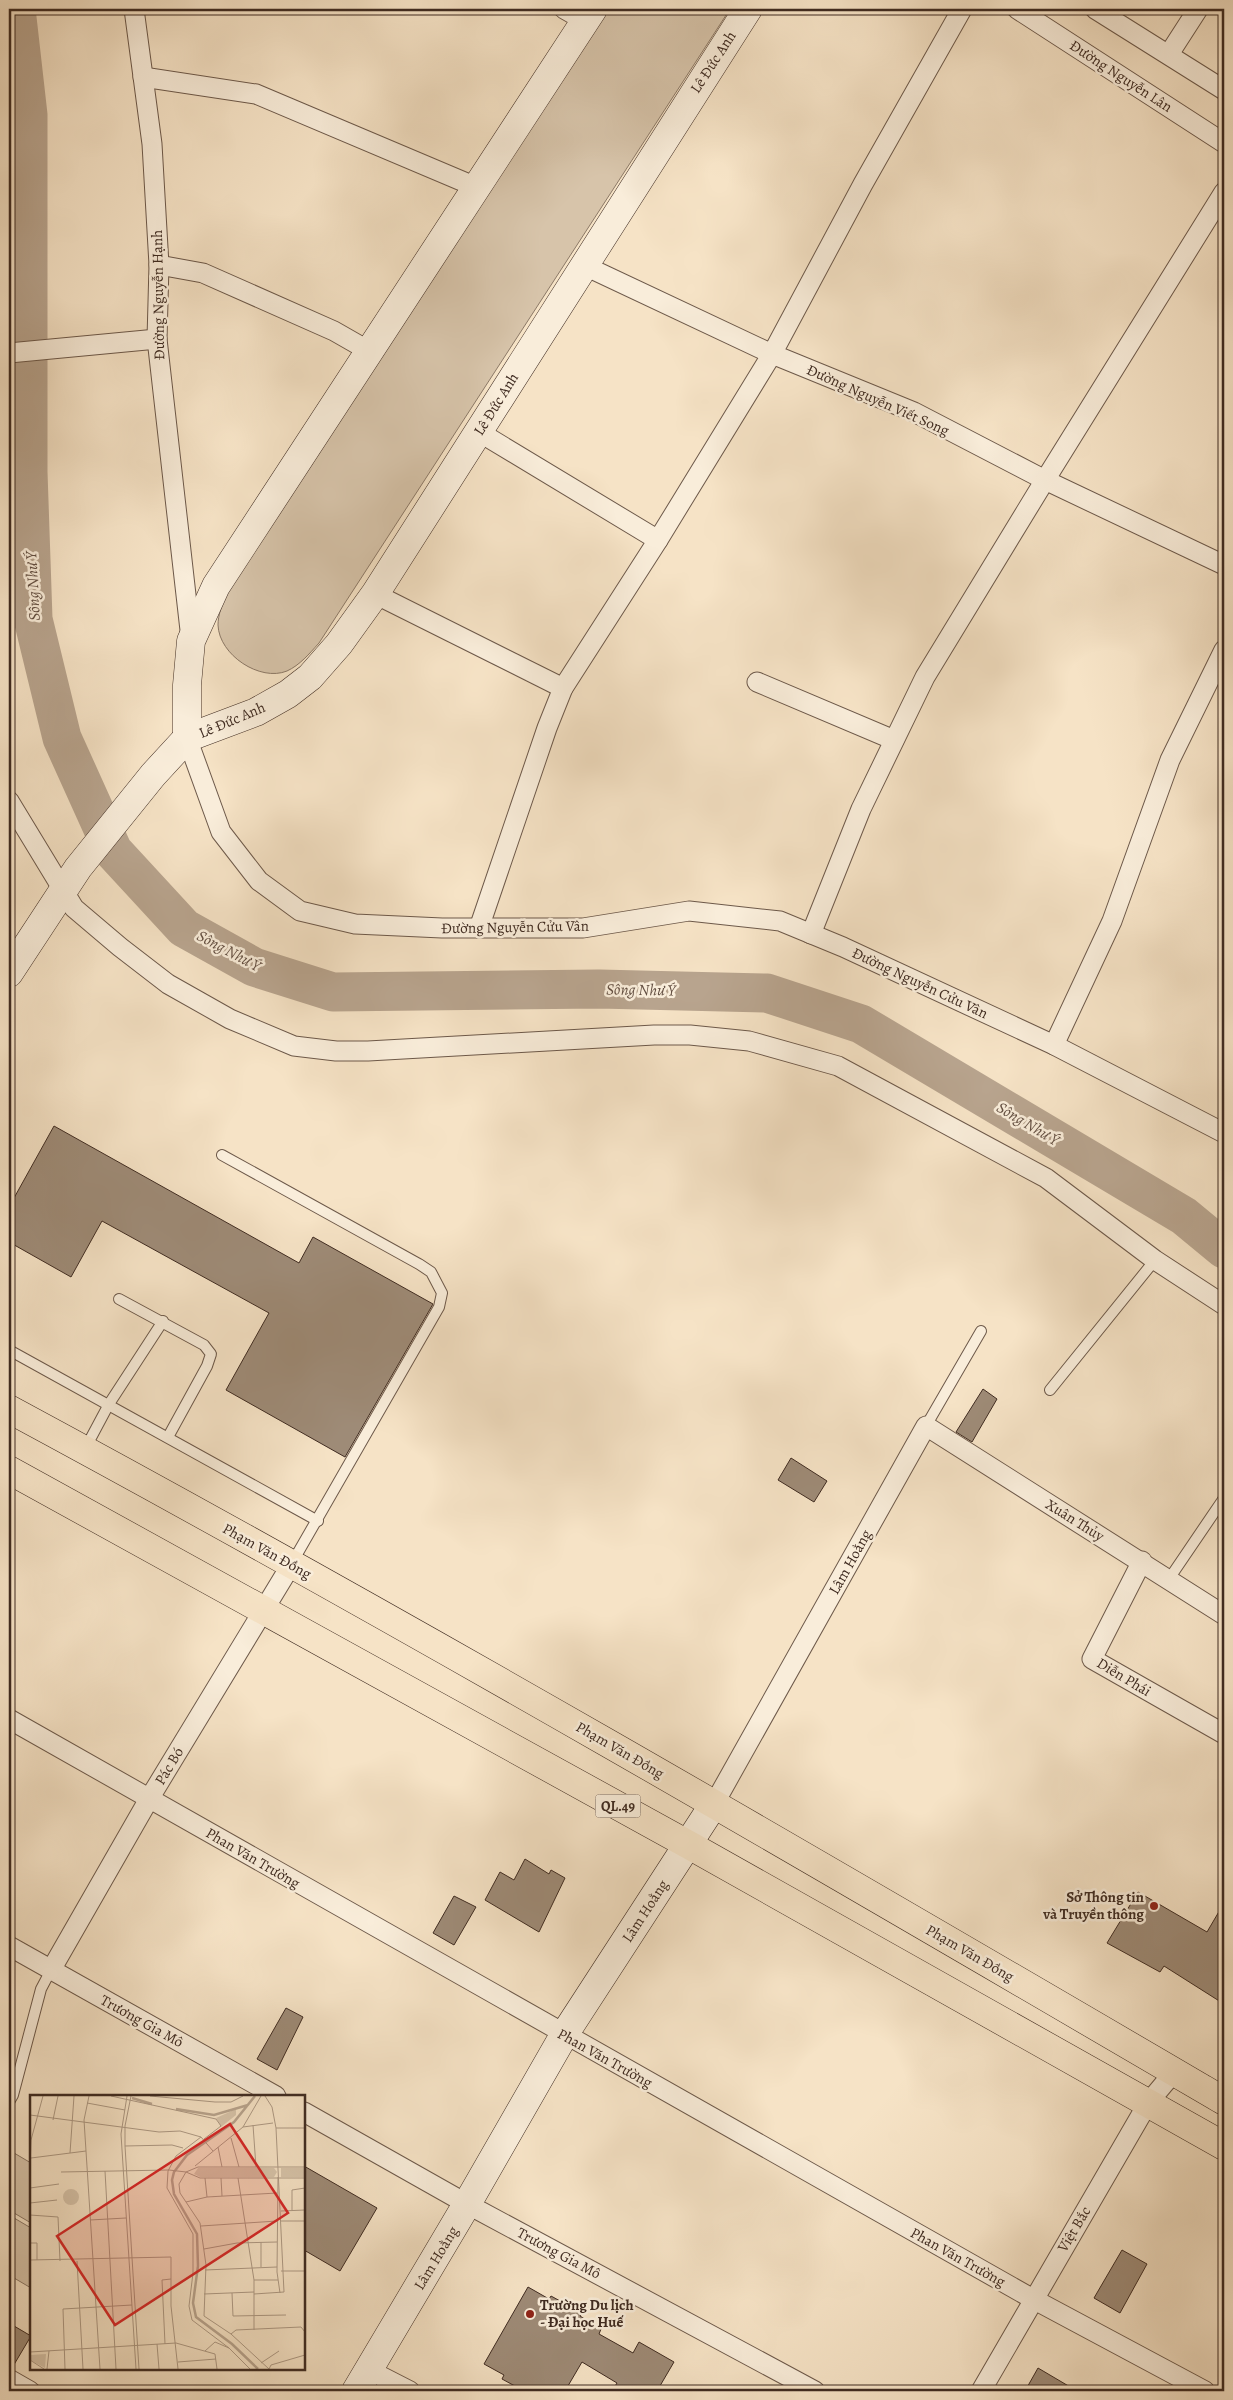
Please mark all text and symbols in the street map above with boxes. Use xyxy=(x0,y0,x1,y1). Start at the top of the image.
street label: Lê Đức Anh xyxy=(685,27,741,97)
street label: Đường Nguyễn Lân xyxy=(1066,35,1176,117)
street label: Đường Nguyễn Hạnh xyxy=(147,230,169,360)
street label: Đường Nguyễn Viết Song xyxy=(804,360,953,441)
street label: Lê Đức Anh xyxy=(469,369,523,439)
water label: Sông Như Ý xyxy=(20,549,46,621)
street label: Lê Đức Anh xyxy=(196,697,268,743)
street label: Đường Nguyễn Cửu Vân xyxy=(441,916,589,938)
water label: Sông Như Ý xyxy=(193,925,266,978)
street label: Đường Nguyễn Cửu Vân xyxy=(849,943,991,1023)
water label: Sông Như Ý xyxy=(606,978,678,1002)
water label: Sông Như Ý xyxy=(992,1097,1065,1152)
street label: Xuân Thủy xyxy=(1042,1494,1108,1546)
street label: Phạm Văn Đồng xyxy=(219,1518,315,1584)
street label: Lâm Hoằng xyxy=(824,1526,876,1598)
street label: Diễn Phái xyxy=(1093,1653,1155,1701)
street label: Phạm Văn Đồng xyxy=(572,1717,668,1784)
street label: Pác Bó xyxy=(150,1743,188,1789)
road number: QL.49 xyxy=(596,1794,640,1818)
street label: Phan Văn Trường xyxy=(202,1823,304,1893)
street label: Lâm Hoằng xyxy=(617,1875,673,1946)
place label: Sở Thông tin và Truyền thông xyxy=(1042,1887,1145,1924)
marker: Sở Thông tin và Truyền thông xyxy=(1148,1900,1160,1912)
street label: Phạm Văn Đồng xyxy=(922,1920,1018,1987)
street label: Trương Gia Mô xyxy=(97,1990,187,2052)
street label: Phan Văn Trường xyxy=(554,2024,657,2093)
inset map xyxy=(30,2095,305,2370)
street label: Việt Bắc xyxy=(1052,2203,1095,2256)
street label: Lâm Hoằng xyxy=(409,2222,463,2294)
street label: Trương Gia Mô xyxy=(514,2223,604,2283)
street label: Phan Văn Trường xyxy=(907,2223,1010,2292)
place label: Trường Du lịch - Đại học Huế xyxy=(540,2295,634,2332)
marker: Trường Du lịch - Đại học Huế xyxy=(524,2308,536,2320)

